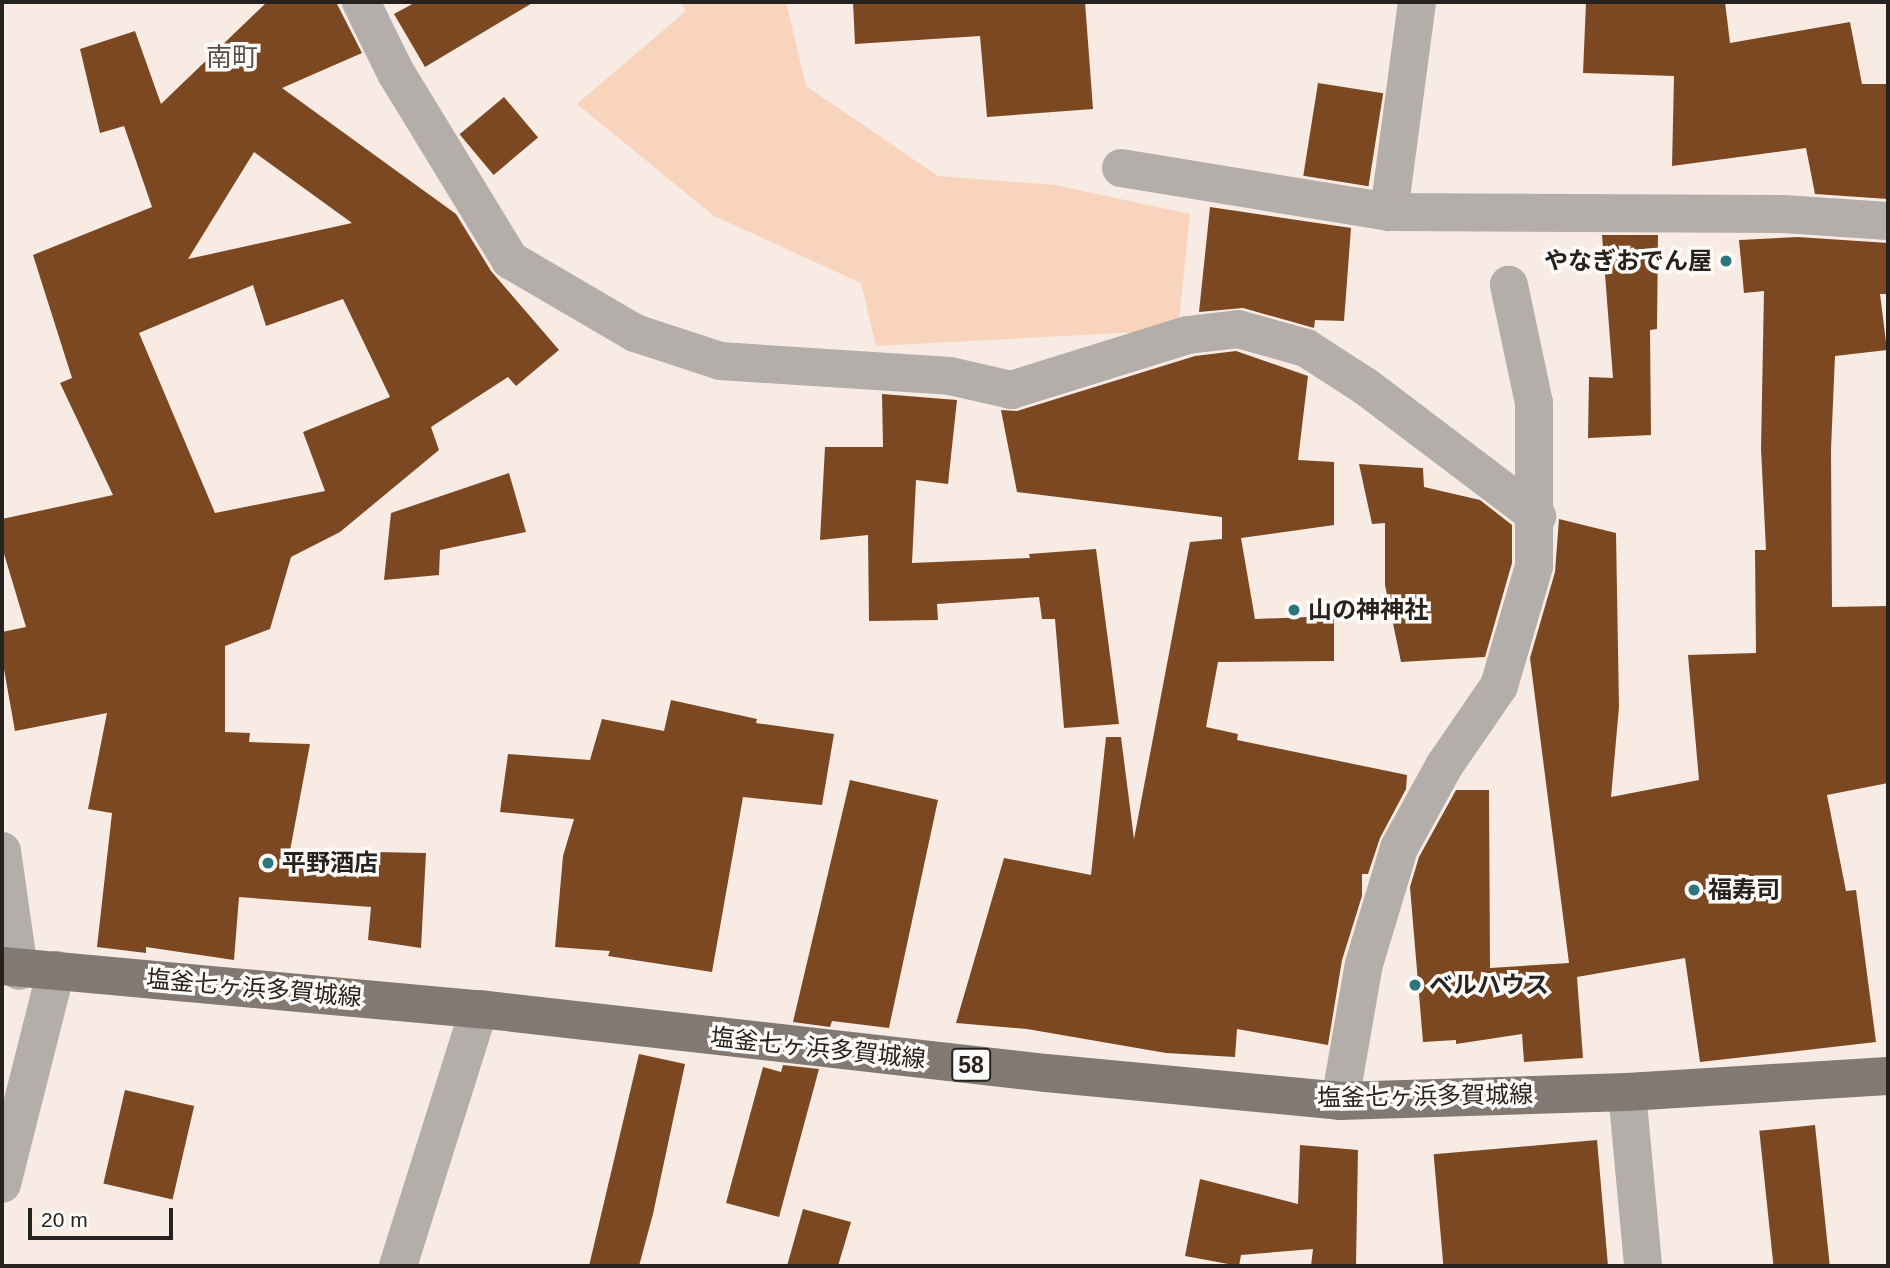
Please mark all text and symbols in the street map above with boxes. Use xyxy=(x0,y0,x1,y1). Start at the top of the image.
district label: 南町 xyxy=(206,42,258,74)
place label: やなぎおでん屋 xyxy=(1544,247,1712,275)
marker: やなぎおでん屋 xyxy=(1718,253,1734,269)
place label: 山の神神社 xyxy=(1308,596,1428,624)
marker: 山の神神社 xyxy=(1286,602,1302,618)
place label: 平野酒店 xyxy=(282,849,378,877)
marker: 平野酒店 xyxy=(260,855,276,871)
place label: 福寿司 xyxy=(1708,876,1780,904)
marker: 福寿司 xyxy=(1686,882,1702,898)
street label: 塩釜七ヶ浜多賀城線 xyxy=(145,964,363,1012)
place label: ベルハウス xyxy=(1429,971,1549,999)
marker: ベルハウス xyxy=(1407,977,1423,993)
street label: 塩釜七ヶ浜多賀城線 xyxy=(709,1022,927,1074)
road number: 58 xyxy=(950,1046,992,1084)
street label: 塩釜七ヶ浜多賀城線 xyxy=(1317,1080,1533,1112)
scale bar xyxy=(32,1194,177,1238)
text: 20 m xyxy=(41,1208,88,1231)

